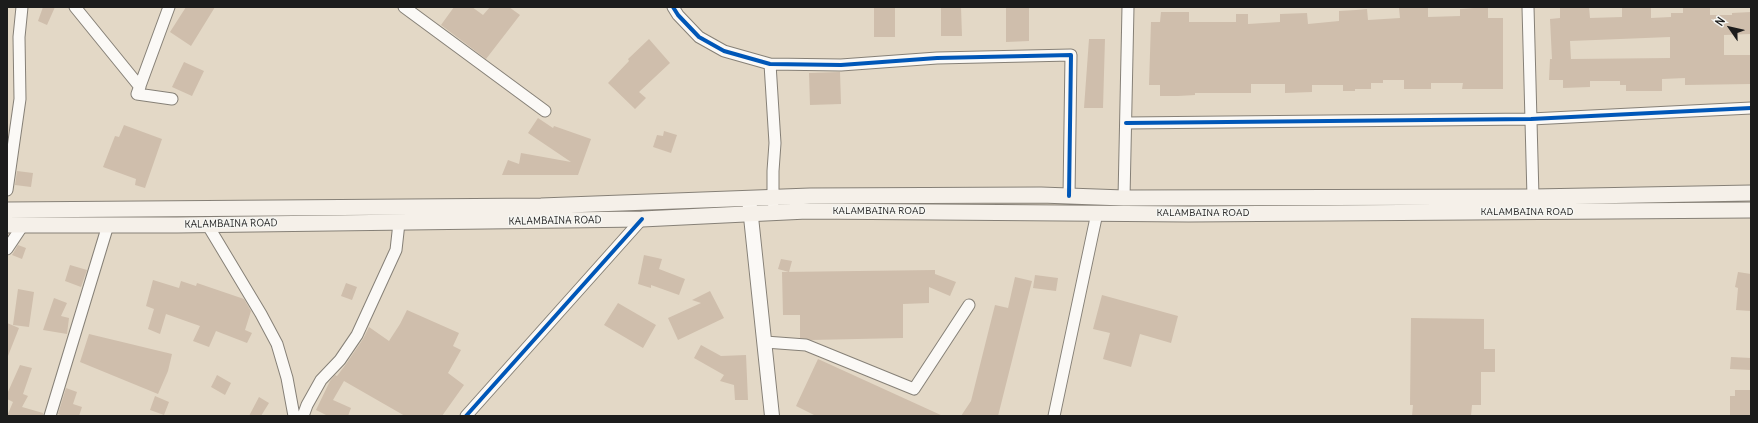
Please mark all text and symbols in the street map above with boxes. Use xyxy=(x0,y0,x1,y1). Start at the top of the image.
north arrow xyxy=(1710,8,1750,48)
text: N xyxy=(1712,14,1728,28)
street label: KALAMBAINA ROAD xyxy=(832,205,926,217)
street label: KALAMBAINA ROAD xyxy=(1480,206,1574,218)
street label: KALAMBAINA ROAD xyxy=(1156,207,1250,219)
street label: KALAMBAINA ROAD xyxy=(508,214,602,228)
street label: KALAMBAINA ROAD xyxy=(184,217,278,231)

